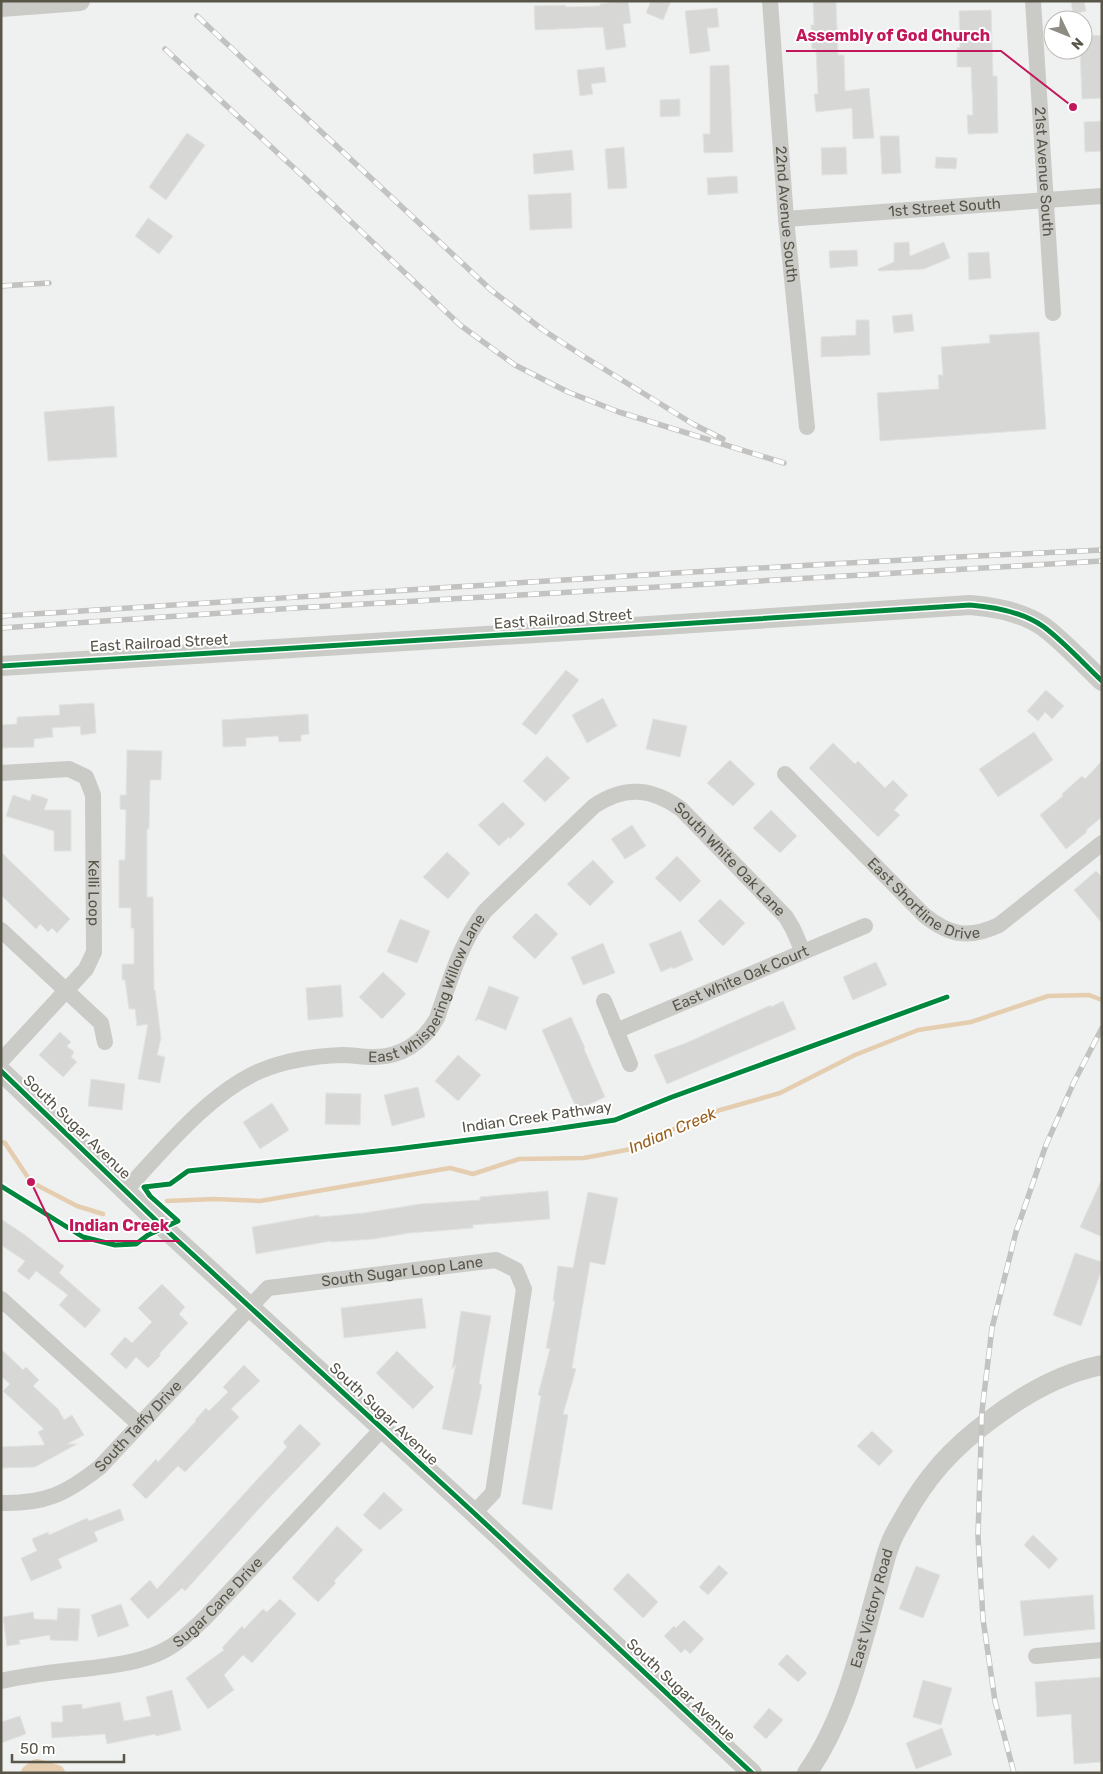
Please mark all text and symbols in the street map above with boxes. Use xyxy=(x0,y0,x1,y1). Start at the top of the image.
north arrow xyxy=(1043,10,1093,60)
callout: Assembly of God Church xyxy=(786,20,1001,51)
text: Assembly of God Church xyxy=(796,26,990,45)
text: N xyxy=(1067,34,1087,53)
street label: 21st Avenue South xyxy=(1031,106,1057,237)
street label: 22nd Avenue South xyxy=(772,145,801,284)
street label: 1st Street South xyxy=(888,194,1001,221)
street label: East Railroad Street xyxy=(493,605,633,633)
street label: East Railroad Street xyxy=(89,630,229,656)
street label: South White Oak Lane xyxy=(671,798,789,920)
street label: East Shortline Drive xyxy=(864,854,982,943)
street label: Kelli Loop xyxy=(84,860,103,926)
street label: East Whispering Willow Lane xyxy=(368,910,489,1066)
street label: East White Oak Court xyxy=(670,942,811,1015)
street label: South Sugar Avenue xyxy=(20,1071,134,1183)
street label: Indian Creek Pathway xyxy=(461,1098,613,1136)
water label: Indian Creek xyxy=(626,1103,720,1157)
callout: Indian Creek xyxy=(59,1210,179,1241)
text: Indian Creek xyxy=(69,1216,170,1235)
street label: South Sugar Loop Lane xyxy=(320,1253,484,1290)
street label: South Sugar Avenue xyxy=(326,1359,442,1469)
street label: South Taffy Drive xyxy=(91,1377,185,1476)
street label: East Victory Road xyxy=(847,1546,897,1670)
street label: Sugar Cane Drive xyxy=(169,1553,266,1651)
street label: South Sugar Avenue xyxy=(623,1635,739,1745)
scale bar xyxy=(12,1732,125,1764)
text: 50 m xyxy=(20,1740,55,1758)

